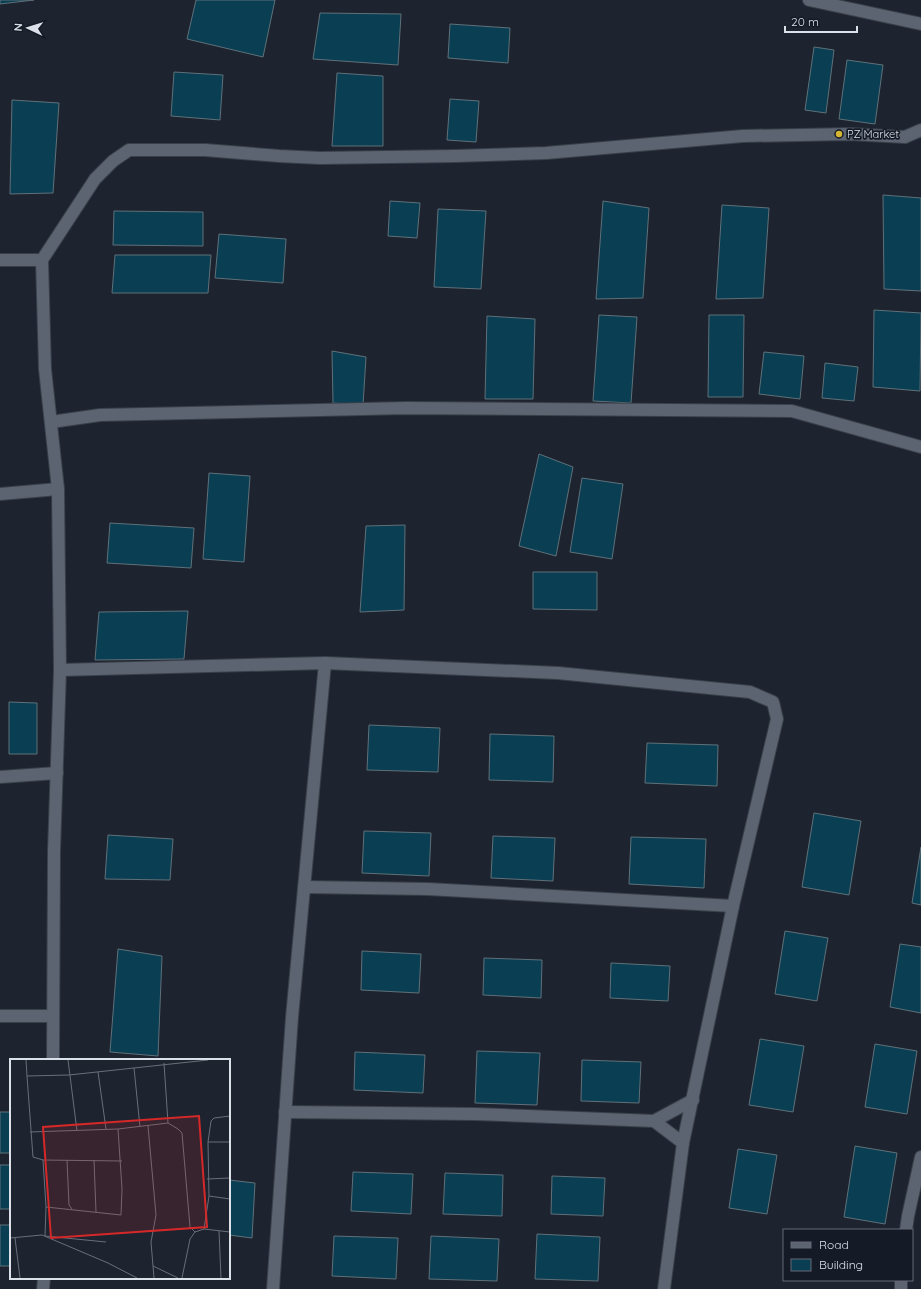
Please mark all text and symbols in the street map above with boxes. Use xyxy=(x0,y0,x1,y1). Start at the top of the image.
north arrow xyxy=(8,8,48,48)
scale bar xyxy=(785,8,857,34)
text: 20 m xyxy=(791,14,819,29)
text: N xyxy=(11,23,25,32)
place label: PZ Market xyxy=(847,127,899,141)
marker: PZ Market xyxy=(834,129,844,139)
inset map xyxy=(10,1059,230,1279)
legend xyxy=(783,1229,913,1281)
text: Road xyxy=(819,1237,849,1252)
text: Building xyxy=(819,1257,863,1272)

